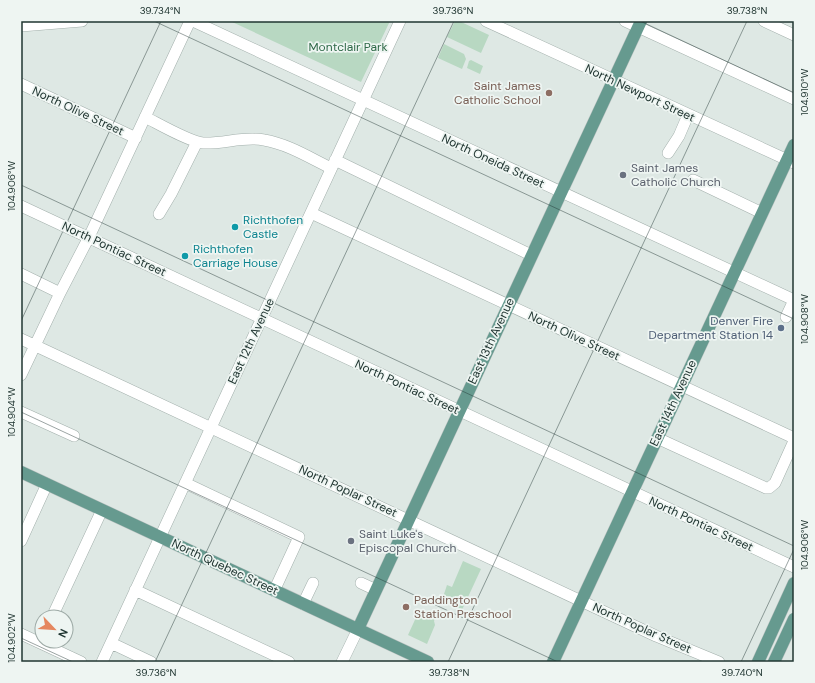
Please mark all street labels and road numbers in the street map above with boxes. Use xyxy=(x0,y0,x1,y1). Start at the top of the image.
street label: North Newport Street xyxy=(582,60,698,126)
street label: North Olive Street xyxy=(30,83,127,139)
street label: North Oneida Street xyxy=(439,130,547,192)
street label: North Pontiac Street xyxy=(59,218,169,280)
street label: East 12th Avenue xyxy=(224,295,278,387)
street label: East 13th Avenue xyxy=(464,295,518,387)
street label: North Olive Street xyxy=(526,308,623,364)
street label: North Pontiac Street xyxy=(352,356,462,418)
street label: East 14th Avenue xyxy=(646,357,700,449)
street label: North Poplar Street xyxy=(296,461,400,521)
street label: North Pontiac Street xyxy=(646,493,756,555)
street label: North Quebec Street xyxy=(169,535,281,599)
street label: North Poplar Street xyxy=(590,599,694,657)

